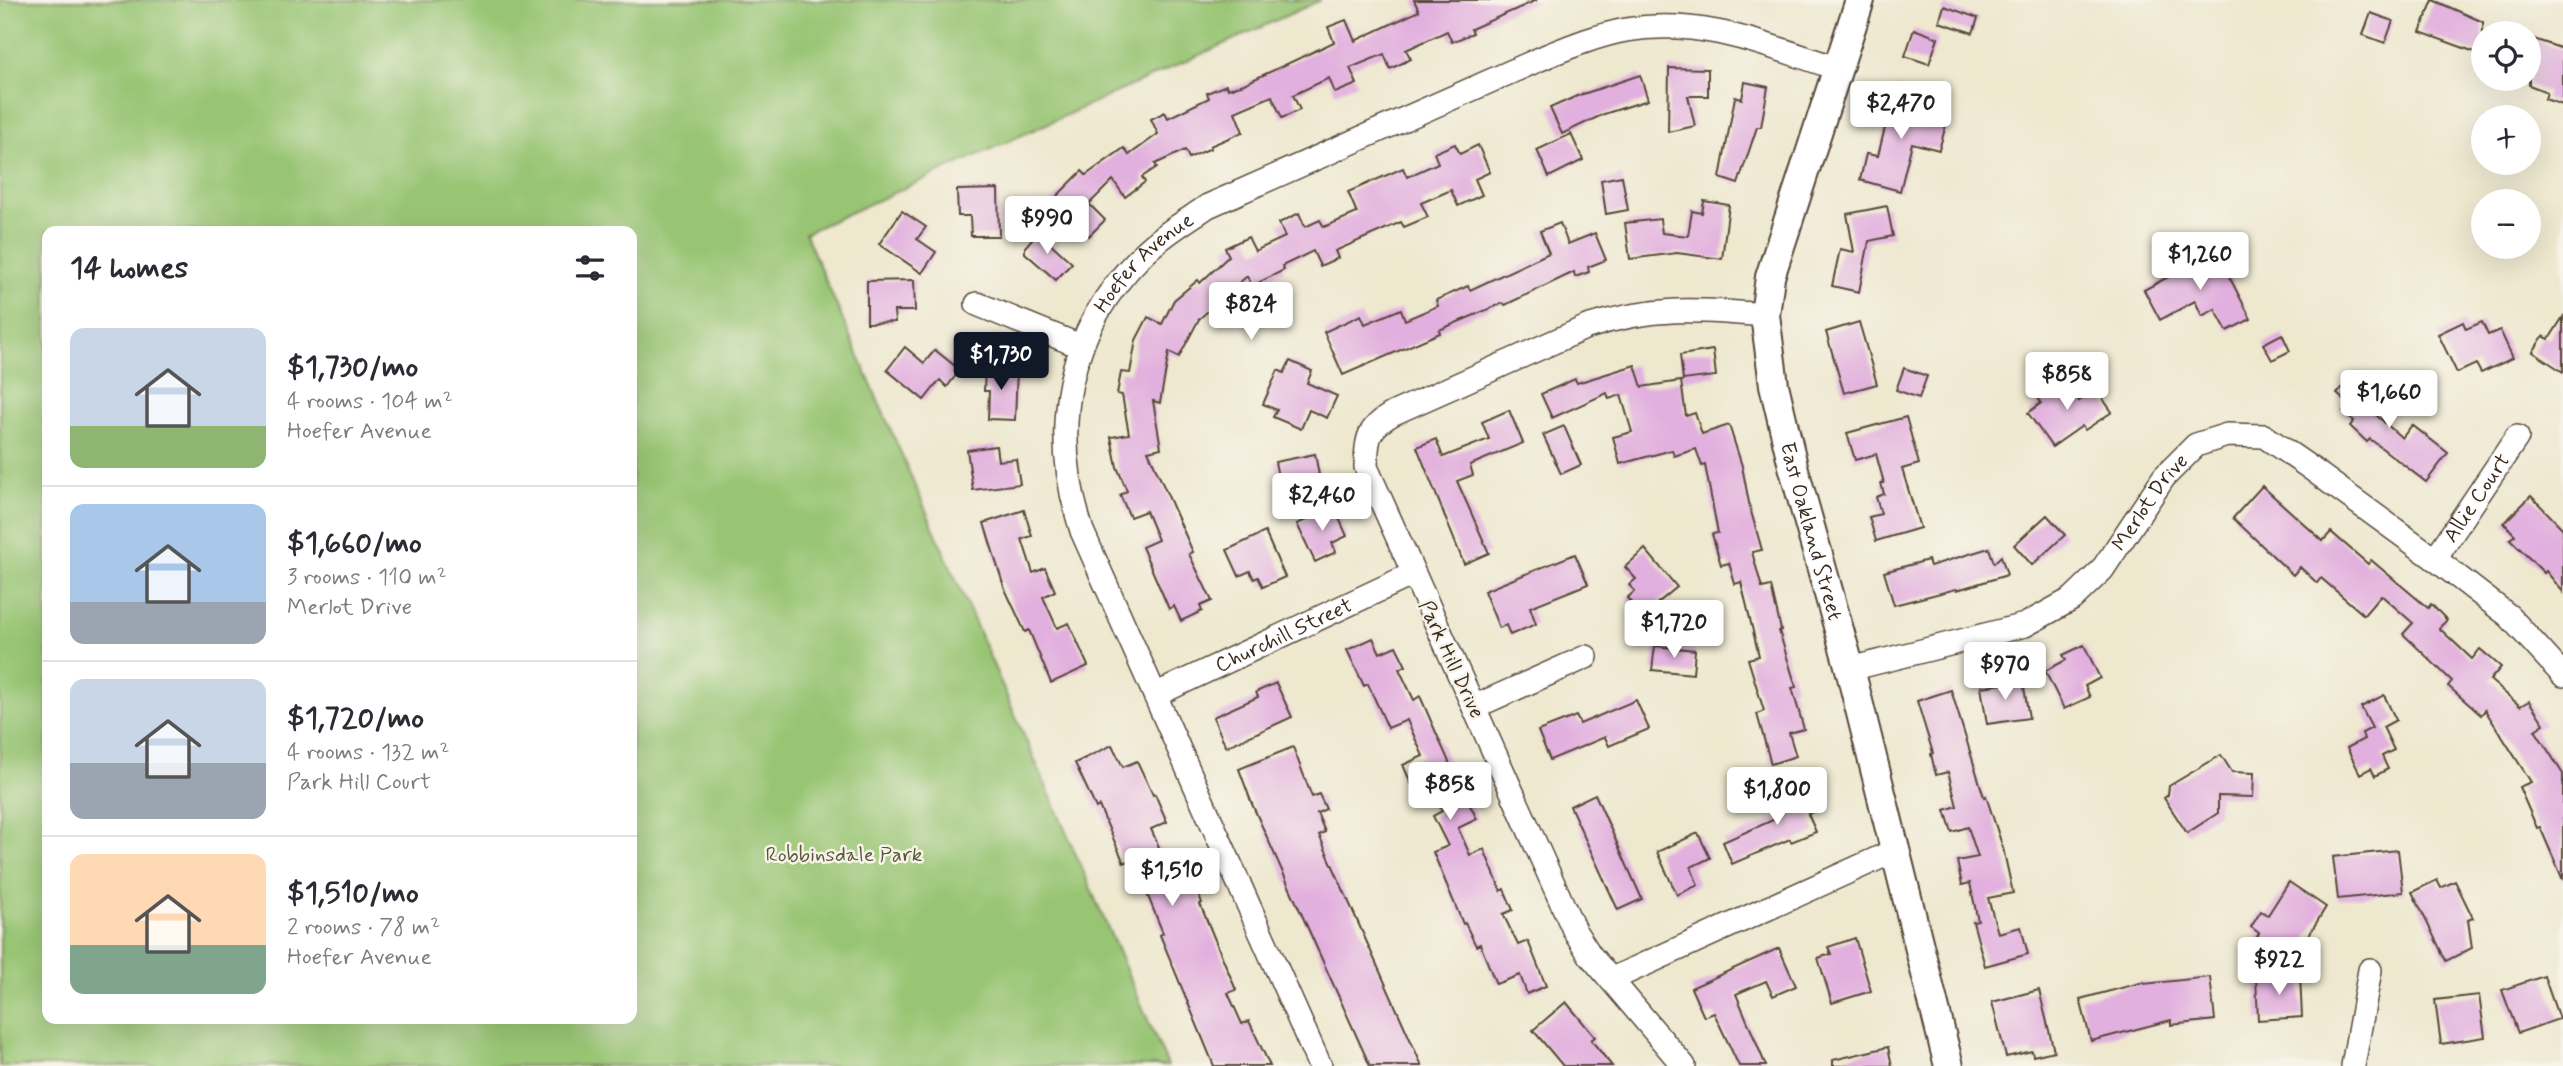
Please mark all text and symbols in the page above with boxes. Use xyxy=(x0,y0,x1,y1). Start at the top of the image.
map controls xyxy=(2471,21,2541,259)
button: locate xyxy=(2471,21,2541,91)
pin: $2,470 xyxy=(1844,82,1958,141)
text: $2,470 xyxy=(1866,89,1936,119)
button: + xyxy=(2471,105,2541,175)
button: − xyxy=(2471,189,2541,259)
pin: $990 xyxy=(1006,196,1088,256)
text: $990 xyxy=(1021,204,1073,234)
street label: Hoefer Avenue xyxy=(1088,206,1199,318)
pin: $1,260 xyxy=(2143,232,2257,292)
text: $1,260 xyxy=(2168,240,2232,270)
text: 14 homes xyxy=(70,249,188,288)
icon: filters xyxy=(571,249,609,287)
pin: $824 xyxy=(1210,282,1292,342)
text: $824 xyxy=(1225,290,1277,320)
pin: $1,730 xyxy=(944,332,1058,392)
text: $1,730 xyxy=(970,340,1032,370)
text: $1,730/mo xyxy=(287,348,418,387)
pin: $858 xyxy=(2026,352,2108,412)
icon: home xyxy=(126,356,210,440)
text: $858 xyxy=(2041,360,2093,390)
pin: $1,660 xyxy=(2332,370,2446,430)
text: $1,660 xyxy=(2356,378,2422,408)
text: 4 rooms · 104 m² xyxy=(287,387,453,417)
text: Hoefer Avenue xyxy=(287,417,432,447)
street label: East Oakland Street xyxy=(1773,439,1849,624)
street label: Merlot Drive xyxy=(2106,448,2195,557)
street label: Allie Court xyxy=(2437,448,2517,548)
pin: $2,460 xyxy=(1265,474,1379,533)
text: $2,460 xyxy=(1288,481,1356,511)
text: $1,660/mo xyxy=(287,524,422,563)
icon: home xyxy=(126,532,210,616)
text: 3 rooms · 110 m² xyxy=(287,563,447,593)
street label: Churchill Street xyxy=(1211,591,1357,680)
text: Merlot Drive xyxy=(287,593,412,623)
street label: Park Hill Drive xyxy=(1412,596,1491,723)
pin: $1,720 xyxy=(1617,600,1731,660)
text: $1,720 xyxy=(1641,608,1707,638)
pin: $970 xyxy=(1964,642,2046,702)
text: $970 xyxy=(1980,650,2030,680)
text: $1,720/mo xyxy=(287,699,424,738)
icon: home xyxy=(126,707,210,791)
text: 4 rooms · 132 m² xyxy=(287,738,449,768)
pin: $858 xyxy=(1409,762,1491,822)
text: Park Hill Court xyxy=(287,768,431,798)
pin: $1,800 xyxy=(1720,768,1834,827)
text: $858 xyxy=(1424,770,1476,800)
text: $1,800 xyxy=(1743,775,1811,805)
park label: Robbinsdale Park xyxy=(766,841,923,869)
pin: $1,510 xyxy=(1115,848,1229,908)
text: $1,510 xyxy=(1141,856,1203,886)
text: $1,510/mo xyxy=(287,874,419,913)
icon: home xyxy=(126,882,210,966)
text: 2 rooms · 78 m² xyxy=(287,913,440,943)
pin: $922 xyxy=(2238,937,2320,997)
text: Hoefer Avenue xyxy=(287,943,432,973)
text: $922 xyxy=(2254,945,2304,975)

